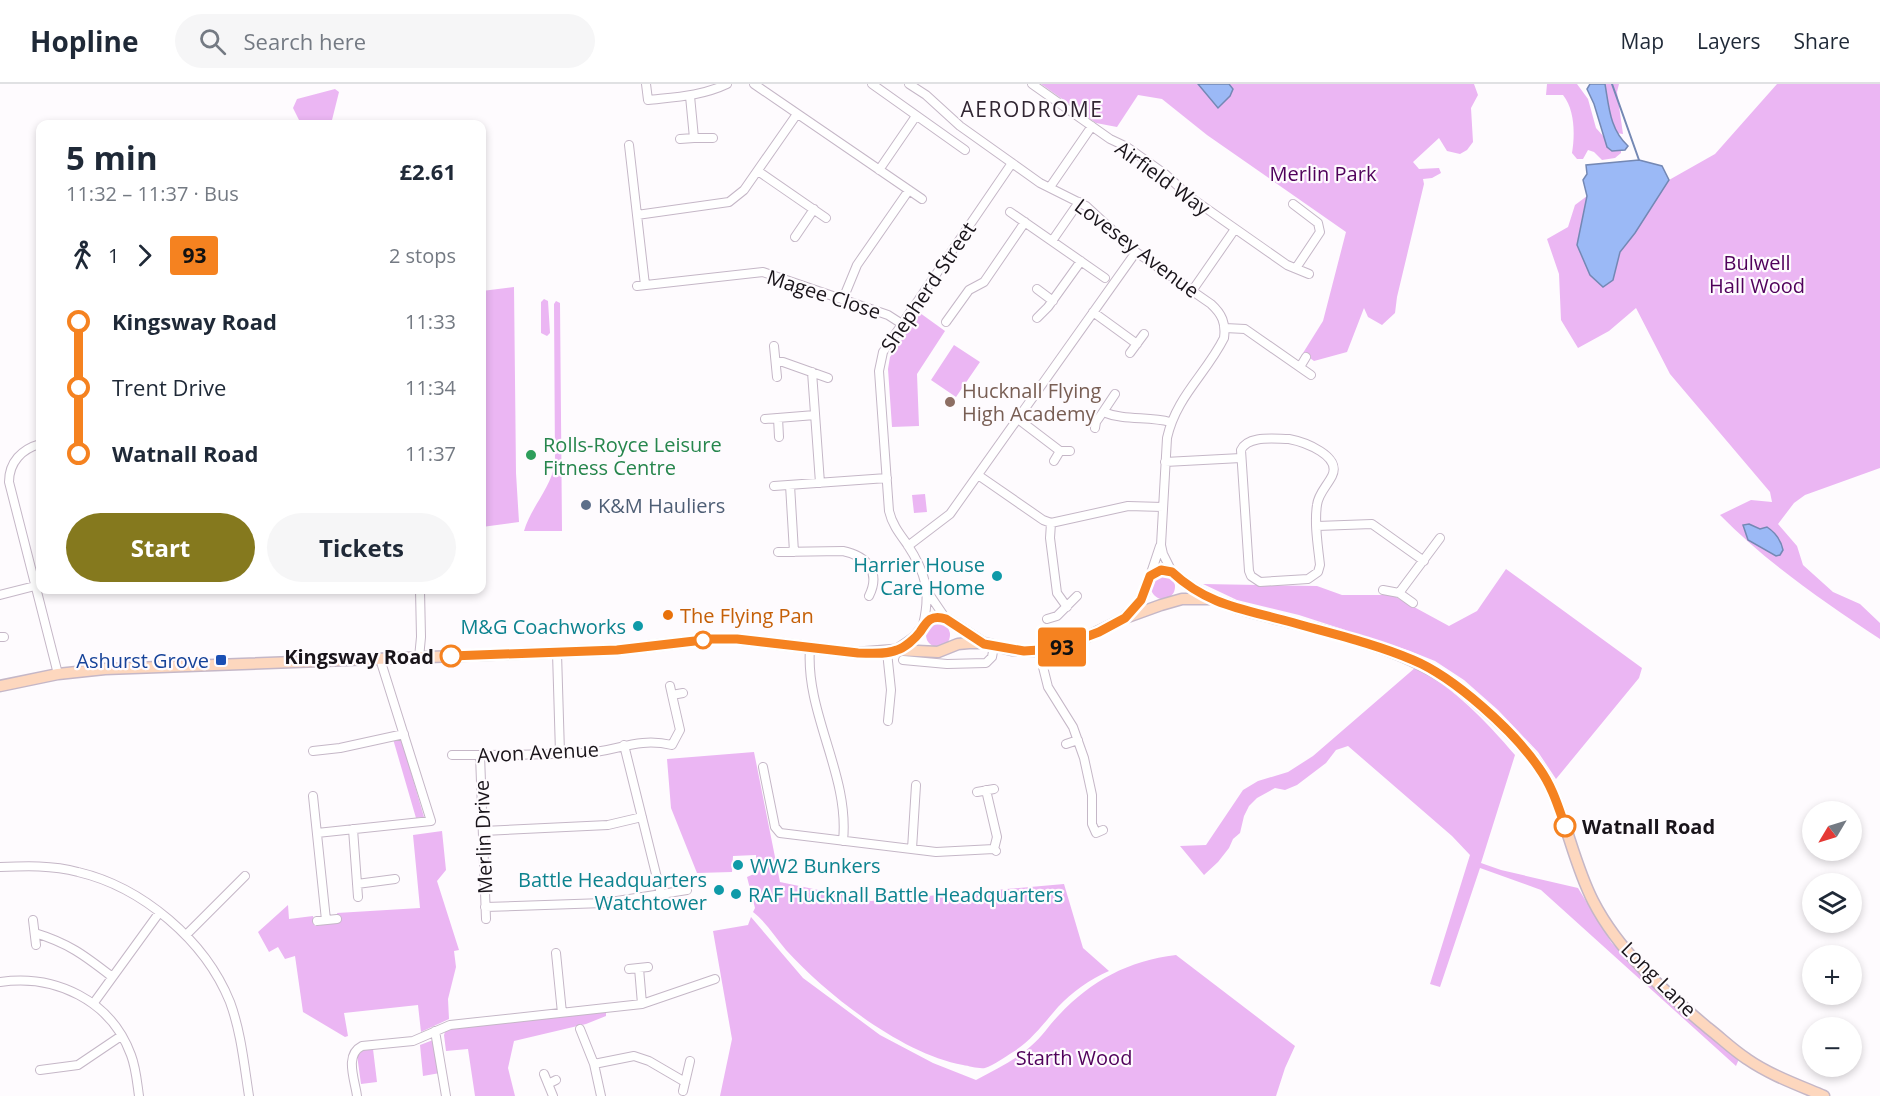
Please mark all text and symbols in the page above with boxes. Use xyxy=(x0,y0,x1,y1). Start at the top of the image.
search box xyxy=(175,14,595,68)
text: Hopline xyxy=(30,22,139,60)
icon: search xyxy=(196,25,229,58)
text: Search here xyxy=(244,26,366,56)
text: Map xyxy=(1621,27,1664,55)
text: Layers xyxy=(1697,27,1761,55)
text: Share xyxy=(1794,27,1850,55)
district label: AERODROME xyxy=(961,95,1103,123)
street label: Airfield Way xyxy=(1110,134,1217,222)
text: 5 min xyxy=(66,135,158,180)
text: £2.61 xyxy=(399,156,456,186)
park label: Merlin Park xyxy=(1270,160,1377,187)
text: 11:32 – 11:37 · Bus xyxy=(66,180,239,207)
street label: Lovesey Avenue xyxy=(1069,192,1205,304)
street label: Shepherd Street xyxy=(874,217,982,357)
icon: walk xyxy=(66,239,99,272)
icon: forward xyxy=(128,239,161,272)
text: 93 xyxy=(182,241,206,269)
text: 1 xyxy=(108,242,119,269)
text: 2 stops xyxy=(389,242,456,269)
park label: Bulwell Hall Wood xyxy=(1709,249,1805,299)
street label: Magee Close xyxy=(764,263,884,325)
text: Kingsway Road xyxy=(112,306,277,336)
text: 11:33 xyxy=(405,308,456,335)
text: Trent Drive xyxy=(112,372,226,402)
text: 11:34 xyxy=(405,374,456,401)
place label: Hucknall Flying High Academy xyxy=(962,377,1101,427)
marker: Hucknall Flying High Academy xyxy=(943,395,957,409)
place label: Rolls-Royce Leisure Fitness Centre xyxy=(543,431,722,481)
text: Watnall Road xyxy=(112,438,258,468)
text: 11:37 xyxy=(405,440,456,467)
marker: Rolls-Royce Leisure Fitness Centre xyxy=(524,448,538,462)
place label: K&M Hauliers xyxy=(598,492,725,519)
marker: K&M Hauliers xyxy=(579,498,593,512)
button: Start xyxy=(66,513,255,582)
button: Tickets xyxy=(267,513,456,582)
place label: Harrier House Care Home xyxy=(853,551,985,601)
marker: Harrier House Care Home xyxy=(990,569,1004,583)
place label: The Flying Pan xyxy=(680,602,814,629)
marker: The Flying Pan xyxy=(661,608,675,622)
place label: M&G Coachworks xyxy=(460,613,626,640)
marker: M&G Coachworks xyxy=(631,619,645,633)
line badge: 93 xyxy=(1035,628,1089,666)
unlabelled marker xyxy=(694,631,712,649)
text: 93 xyxy=(1050,633,1074,661)
place label: Kingsway Road xyxy=(284,643,434,670)
marker: Kingsway Road xyxy=(440,645,462,667)
place label: Ashurst Grove xyxy=(76,647,209,674)
marker: Ashurst Grove xyxy=(214,653,228,667)
street label: Avon Avenue xyxy=(476,735,600,769)
street label: Merlin Drive xyxy=(468,780,498,894)
north arrow xyxy=(1802,801,1862,861)
map controls xyxy=(1802,801,1862,1077)
place label: Watnall Road xyxy=(1582,813,1715,840)
marker: Watnall Road xyxy=(1554,815,1576,837)
place label: WW2 Bunkers xyxy=(750,852,880,879)
marker: WW2 Bunkers xyxy=(731,858,745,872)
place label: Battle Headquarters Watchtower xyxy=(518,866,707,916)
button: layers xyxy=(1802,873,1862,933)
place label: RAF Hucknall Battle Headquarters xyxy=(748,881,1063,908)
marker: Battle Headquarters Watchtower xyxy=(712,883,726,897)
marker: RAF Hucknall Battle Headquarters xyxy=(729,887,743,901)
street label: Long Lane xyxy=(1616,936,1702,1022)
button: + xyxy=(1802,945,1862,1005)
button: − xyxy=(1802,1017,1862,1077)
park label: Starth Wood xyxy=(1016,1044,1132,1071)

